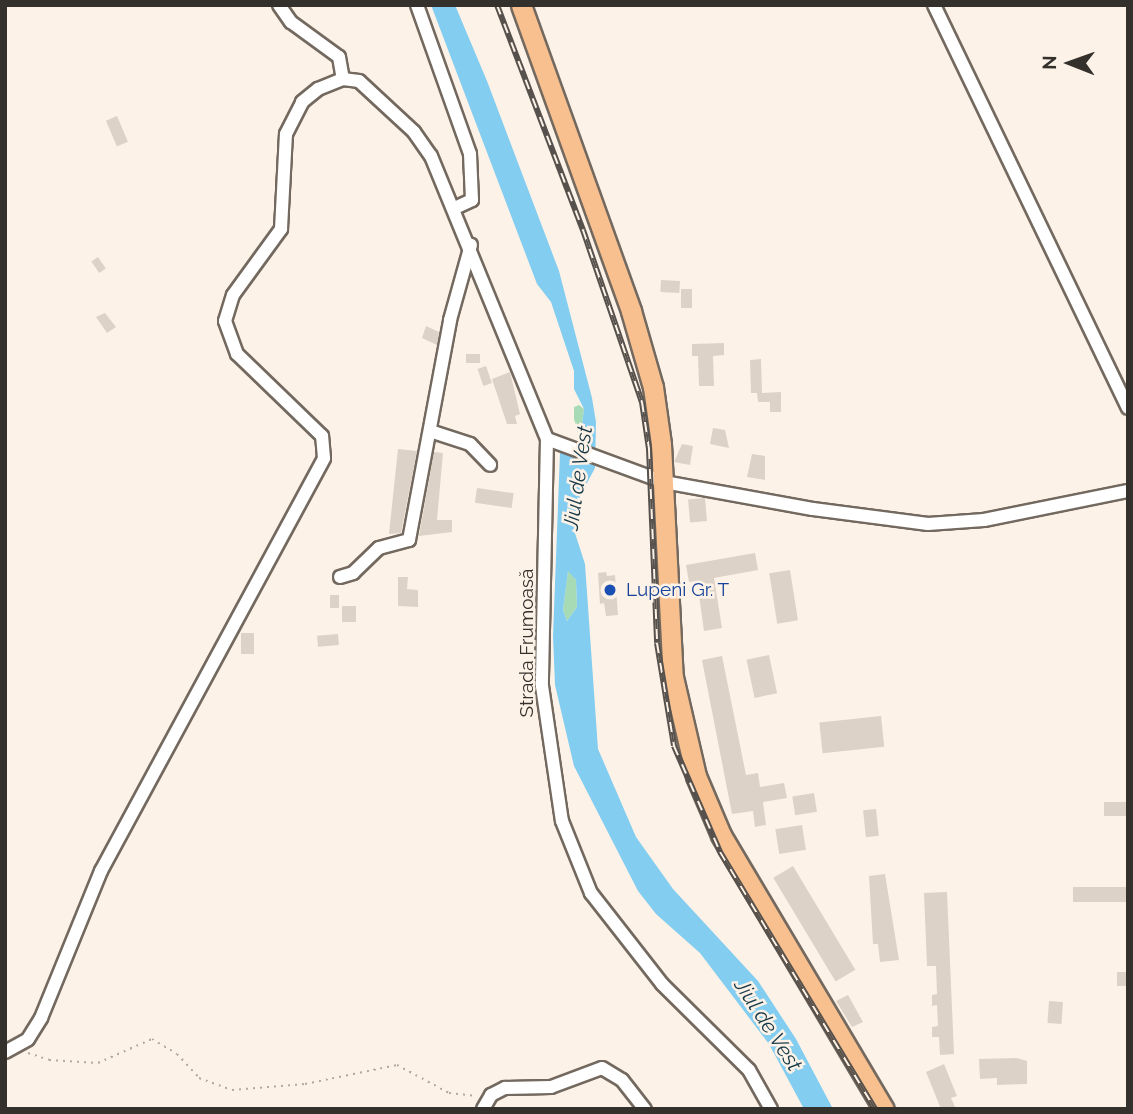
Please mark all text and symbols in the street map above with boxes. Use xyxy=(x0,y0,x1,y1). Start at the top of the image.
north arrow xyxy=(1035,28,1105,98)
text: N xyxy=(1038,55,1060,70)
water label: Jiul de Vest xyxy=(558,424,598,532)
street label: Strada Frumoasă xyxy=(516,569,538,717)
place label: Lupeni Gr. T xyxy=(626,579,730,601)
marker: Lupeni Gr. T xyxy=(600,580,620,600)
water label: Jiul de Vest xyxy=(729,974,807,1076)

